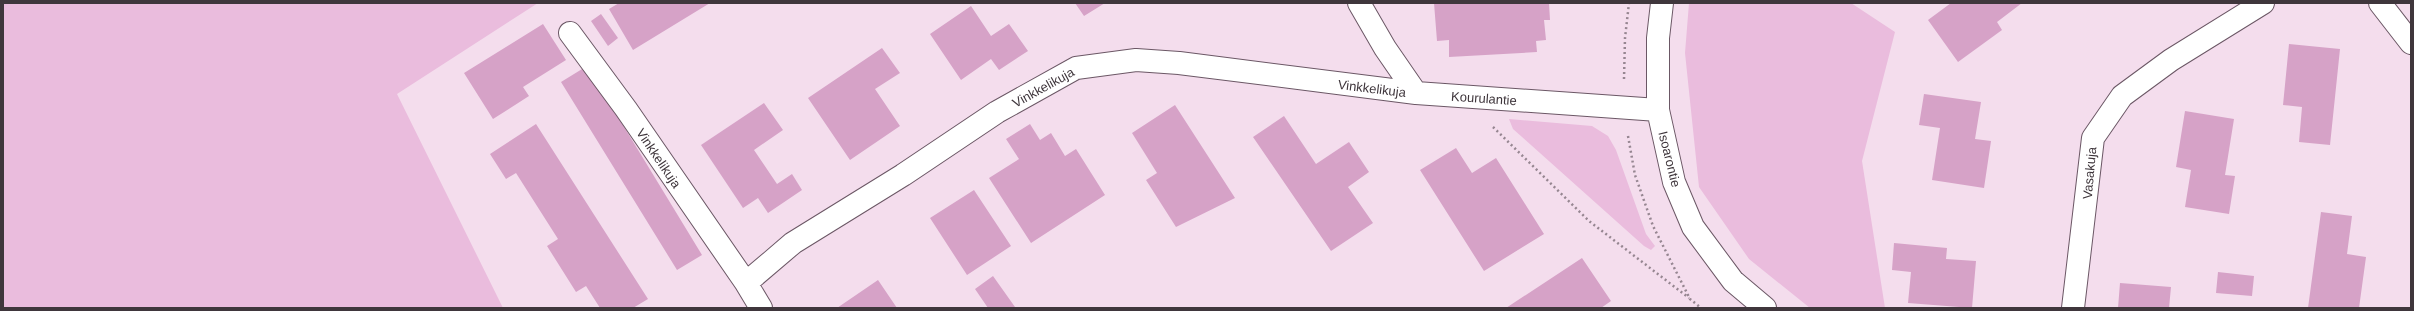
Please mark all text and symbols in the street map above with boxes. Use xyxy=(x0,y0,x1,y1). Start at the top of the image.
street label: Vinkkelikuja xyxy=(1010,64,1077,111)
street label: Vinkkelikuja xyxy=(1337,77,1408,100)
street label: Kourulantie xyxy=(1451,89,1517,108)
street label: Vinkkelikuja xyxy=(633,126,684,191)
street label: Isoarontie xyxy=(1655,130,1684,189)
street label: Vasakuja xyxy=(2080,145,2099,200)

